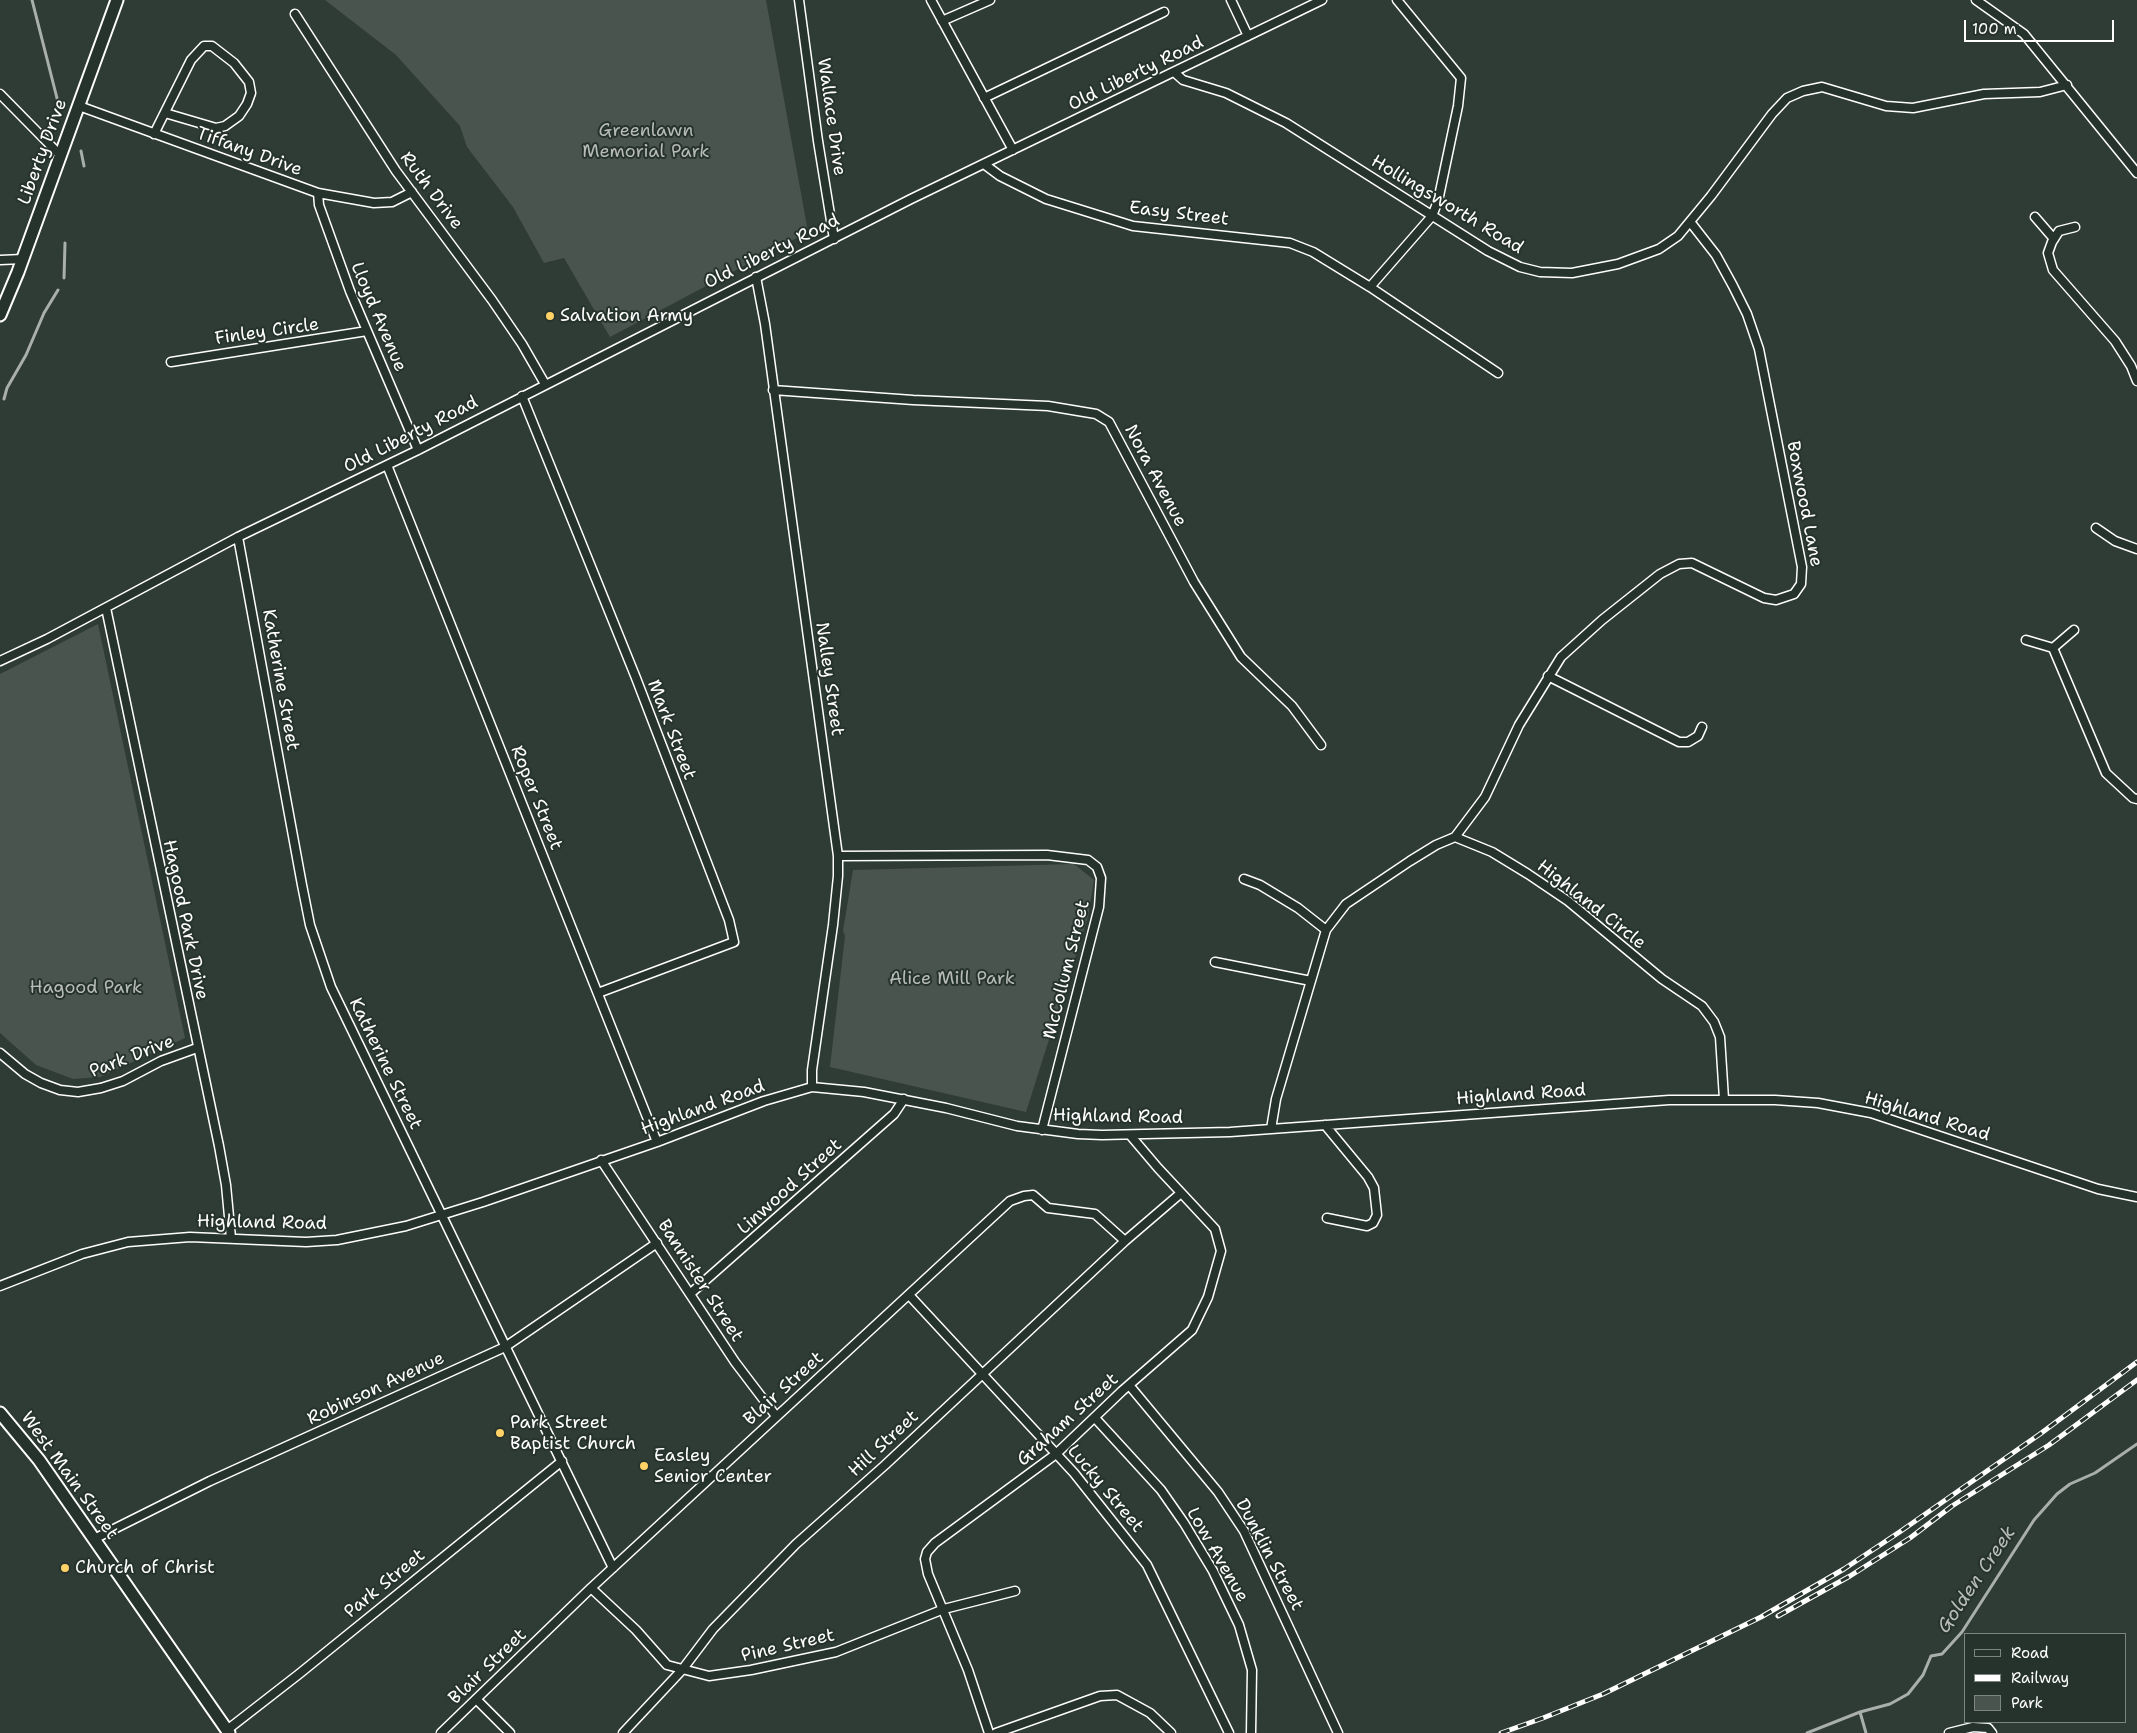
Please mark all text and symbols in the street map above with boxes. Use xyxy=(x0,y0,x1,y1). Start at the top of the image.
scale bar xyxy=(1967,10,2117,42)
text: 100 m xyxy=(1972,19,2017,39)
street label: Old Liberty Road xyxy=(1065,32,1207,116)
street label: Wallace Drive xyxy=(812,57,850,177)
street label: Liberty Drive xyxy=(14,96,72,208)
park label: Greenlawn Memorial Park xyxy=(582,120,710,162)
street label: Tiffany Drive xyxy=(193,123,305,181)
street label: Ruth Drive xyxy=(395,148,467,234)
street label: Hollingsworth Road xyxy=(1367,151,1527,259)
street label: Easy Street xyxy=(1128,197,1230,231)
street label: Old Liberty Road xyxy=(701,210,843,294)
street label: Lloyd Avenue xyxy=(345,259,411,375)
place label: Salvation Army xyxy=(560,305,693,327)
marker: Salvation Army xyxy=(544,310,556,322)
street label: Finley Circle xyxy=(214,314,320,350)
street label: Old Liberty Road xyxy=(340,392,482,478)
street label: Nora Avenue xyxy=(1119,421,1191,531)
street label: Boxwood Lane xyxy=(1781,439,1827,569)
street label: Katherine Street xyxy=(257,607,303,753)
street label: Nalley Street xyxy=(810,621,848,737)
street label: Mark Street xyxy=(642,677,700,783)
street label: Roper Street xyxy=(505,743,567,853)
street label: Hagood Park Drive xyxy=(157,838,213,1002)
street label: Highland Circle xyxy=(1532,856,1650,954)
street label: McCollum Street xyxy=(1039,898,1095,1042)
park label: Alice Mill Park xyxy=(889,968,1015,990)
park label: Hagood Park xyxy=(30,977,142,999)
street label: Katherine Street xyxy=(344,995,426,1133)
street label: Park Drive xyxy=(87,1031,177,1083)
street label: Highland Road xyxy=(638,1076,768,1140)
street label: Highland Road xyxy=(1455,1080,1587,1110)
street label: Highland Road xyxy=(1862,1088,1992,1146)
street label: Highland Road xyxy=(1053,1105,1183,1129)
street label: Linwood Street xyxy=(733,1135,847,1239)
street label: Highland Road xyxy=(197,1211,327,1235)
street label: Bannister Street xyxy=(652,1216,748,1346)
street label: Robinson Avenue xyxy=(304,1348,448,1430)
street label: Blair Street xyxy=(740,1348,828,1430)
street label: Graham Street xyxy=(1013,1369,1123,1471)
street label: Hill Street xyxy=(845,1406,923,1482)
street label: West Main Street xyxy=(15,1408,123,1544)
place label: Park Street Baptist Church xyxy=(510,1412,636,1455)
marker: Park Street Baptist Church xyxy=(494,1427,506,1439)
street label: Lucky Street xyxy=(1062,1441,1148,1537)
place label: Easley Senior Center xyxy=(654,1445,772,1488)
marker: Easley Senior Center xyxy=(638,1460,650,1472)
street label: Dunklin Street xyxy=(1230,1495,1308,1615)
street label: Low Avenue xyxy=(1181,1504,1253,1606)
water label: Golden Creek xyxy=(1933,1522,2021,1638)
street label: Park Street xyxy=(340,1545,430,1623)
place label: Church of Christ xyxy=(75,1557,215,1579)
marker: Church of Christ xyxy=(59,1562,71,1574)
street label: Blair Street xyxy=(445,1625,531,1709)
street label: Pine Street xyxy=(739,1625,837,1667)
legend xyxy=(1964,1633,2127,1723)
text: Road xyxy=(2011,1643,2049,1663)
text: Railway xyxy=(2011,1668,2069,1688)
text: Park xyxy=(2011,1693,2043,1713)

